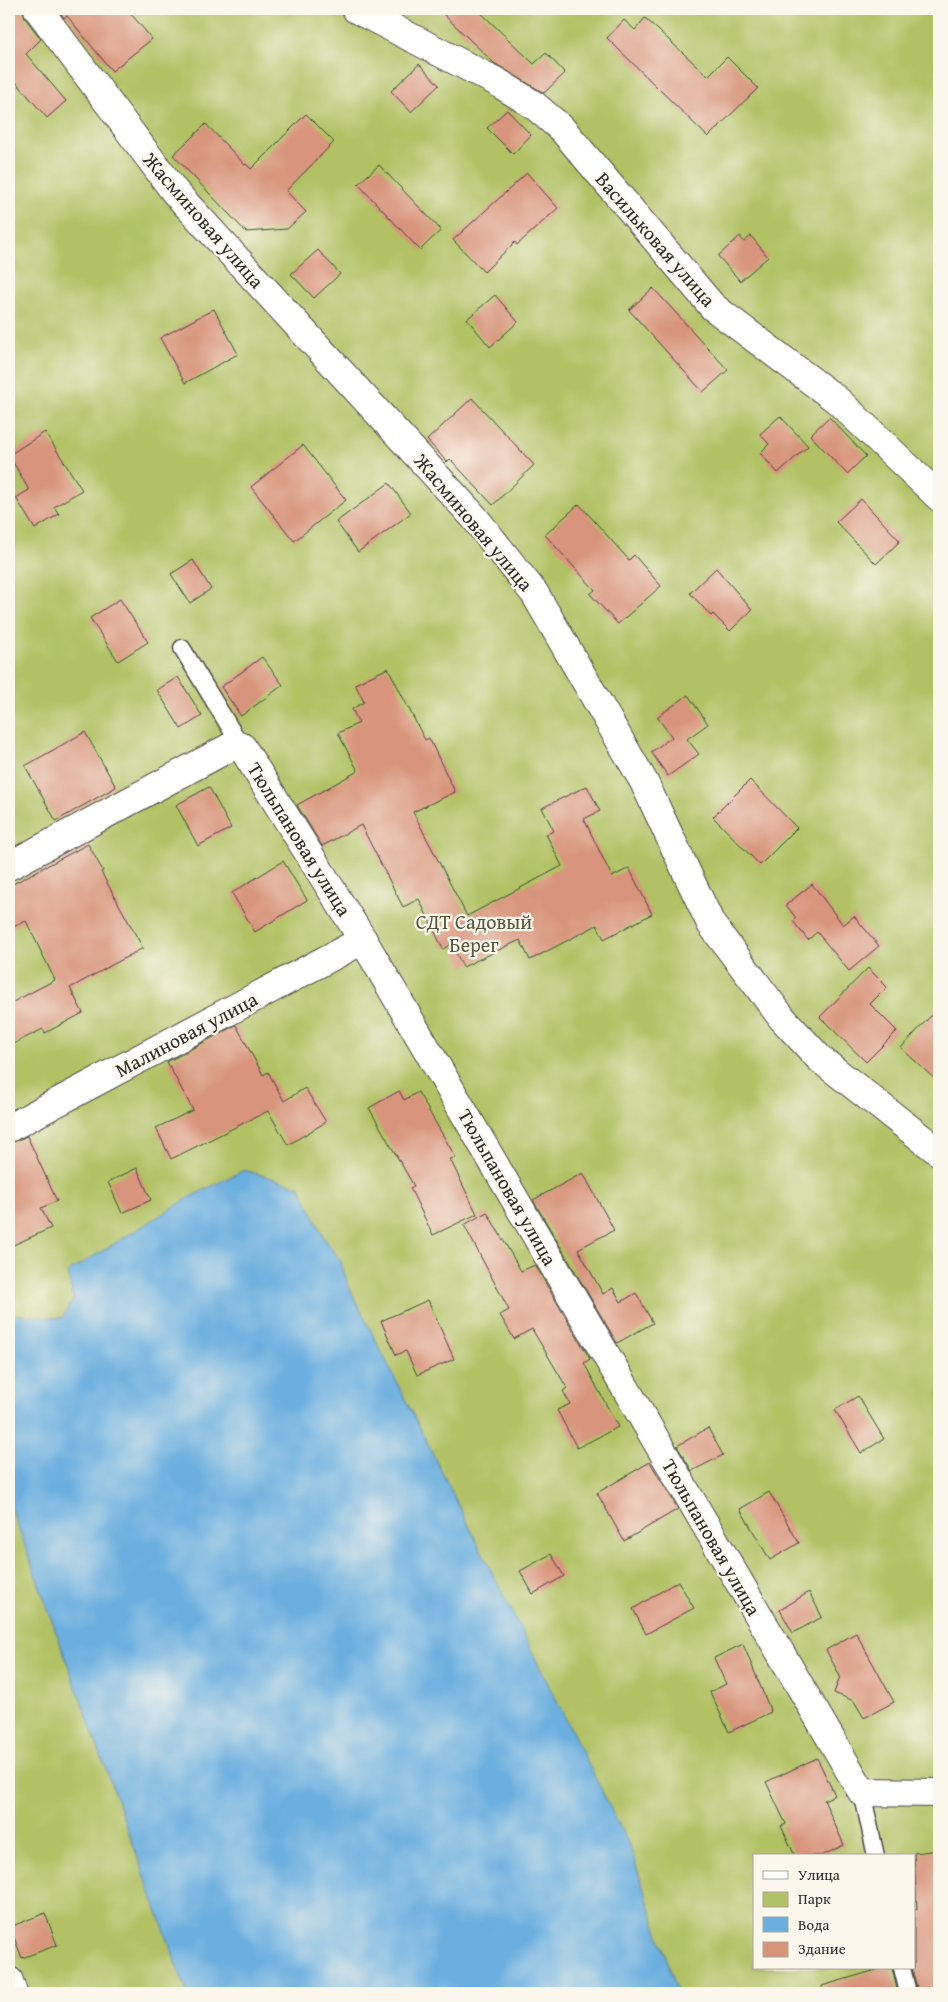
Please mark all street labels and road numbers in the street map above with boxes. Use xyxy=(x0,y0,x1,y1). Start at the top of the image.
street label: Жасминовая улица xyxy=(136,145,272,295)
street label: Васильковая улица xyxy=(589,165,723,313)
street label: Жасминовая улица xyxy=(407,446,541,598)
street label: Тюльпановая улица xyxy=(241,756,359,922)
street label: Малиновая улица xyxy=(110,984,263,1084)
street label: Тюльпановая улица xyxy=(451,1103,565,1271)
street label: Тюльпановая улица xyxy=(655,1453,769,1621)

